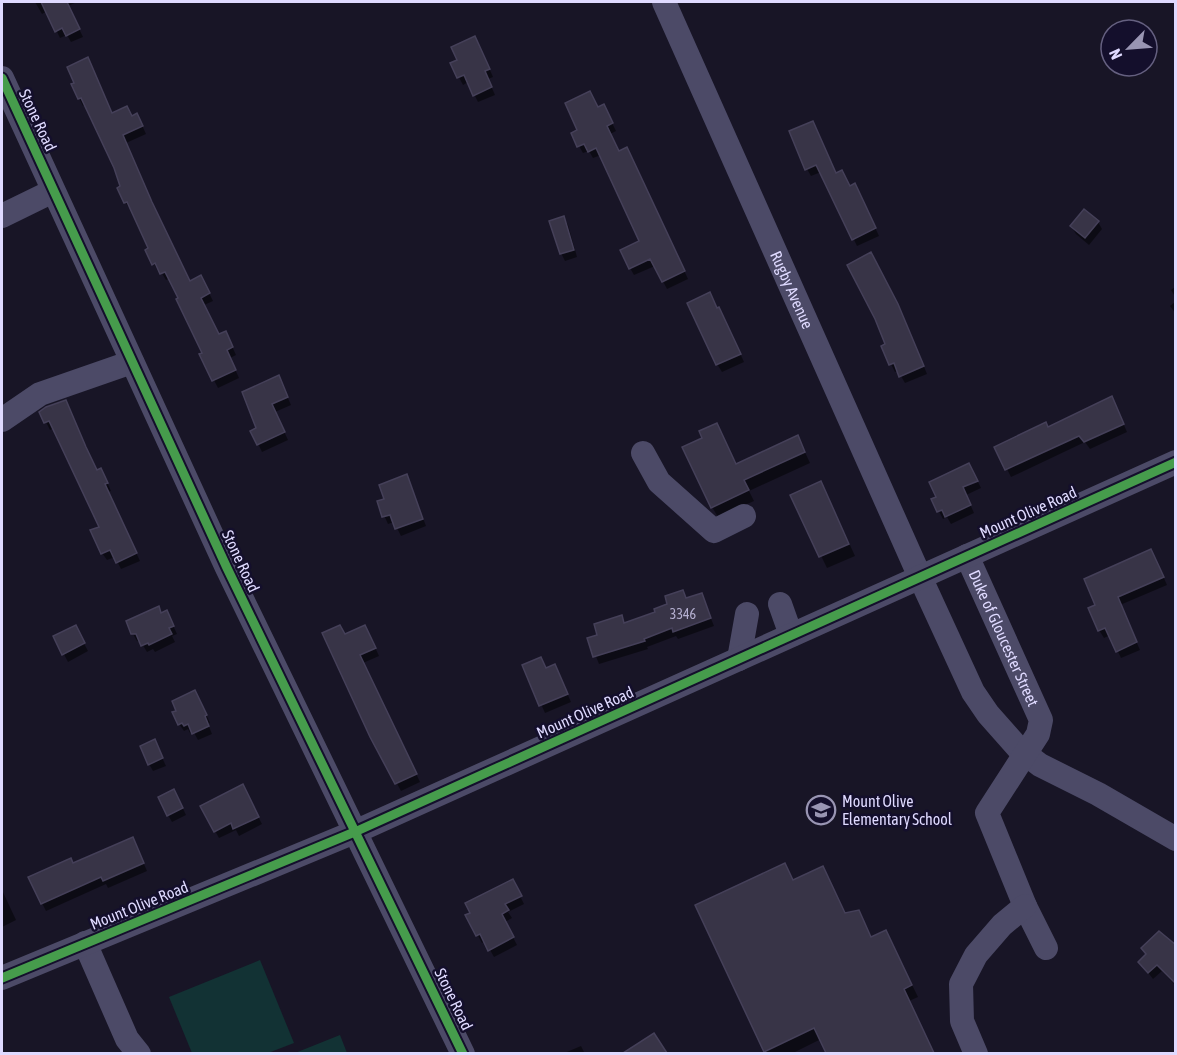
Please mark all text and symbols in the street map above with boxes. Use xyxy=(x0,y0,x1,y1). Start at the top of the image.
north arrow xyxy=(1099,18,1159,78)
text: N xyxy=(1105,46,1126,62)
street label: Stone Road xyxy=(16,86,60,154)
street label: Rugby Avenue xyxy=(767,248,817,331)
street label: Mount Olive Road xyxy=(977,483,1079,541)
street label: Stone Road xyxy=(219,527,263,595)
street label: Duke of Gloucester Street xyxy=(965,567,1043,709)
house number: 3346 xyxy=(670,606,697,622)
street label: Mount Olive Road xyxy=(534,683,636,741)
place label: Mount Olive Elementary School xyxy=(842,792,953,829)
school or university icon: Mount Olive Elementary School xyxy=(805,794,837,826)
street label: Mount Olive Road xyxy=(87,877,191,933)
street label: Stone Road xyxy=(431,965,477,1033)

